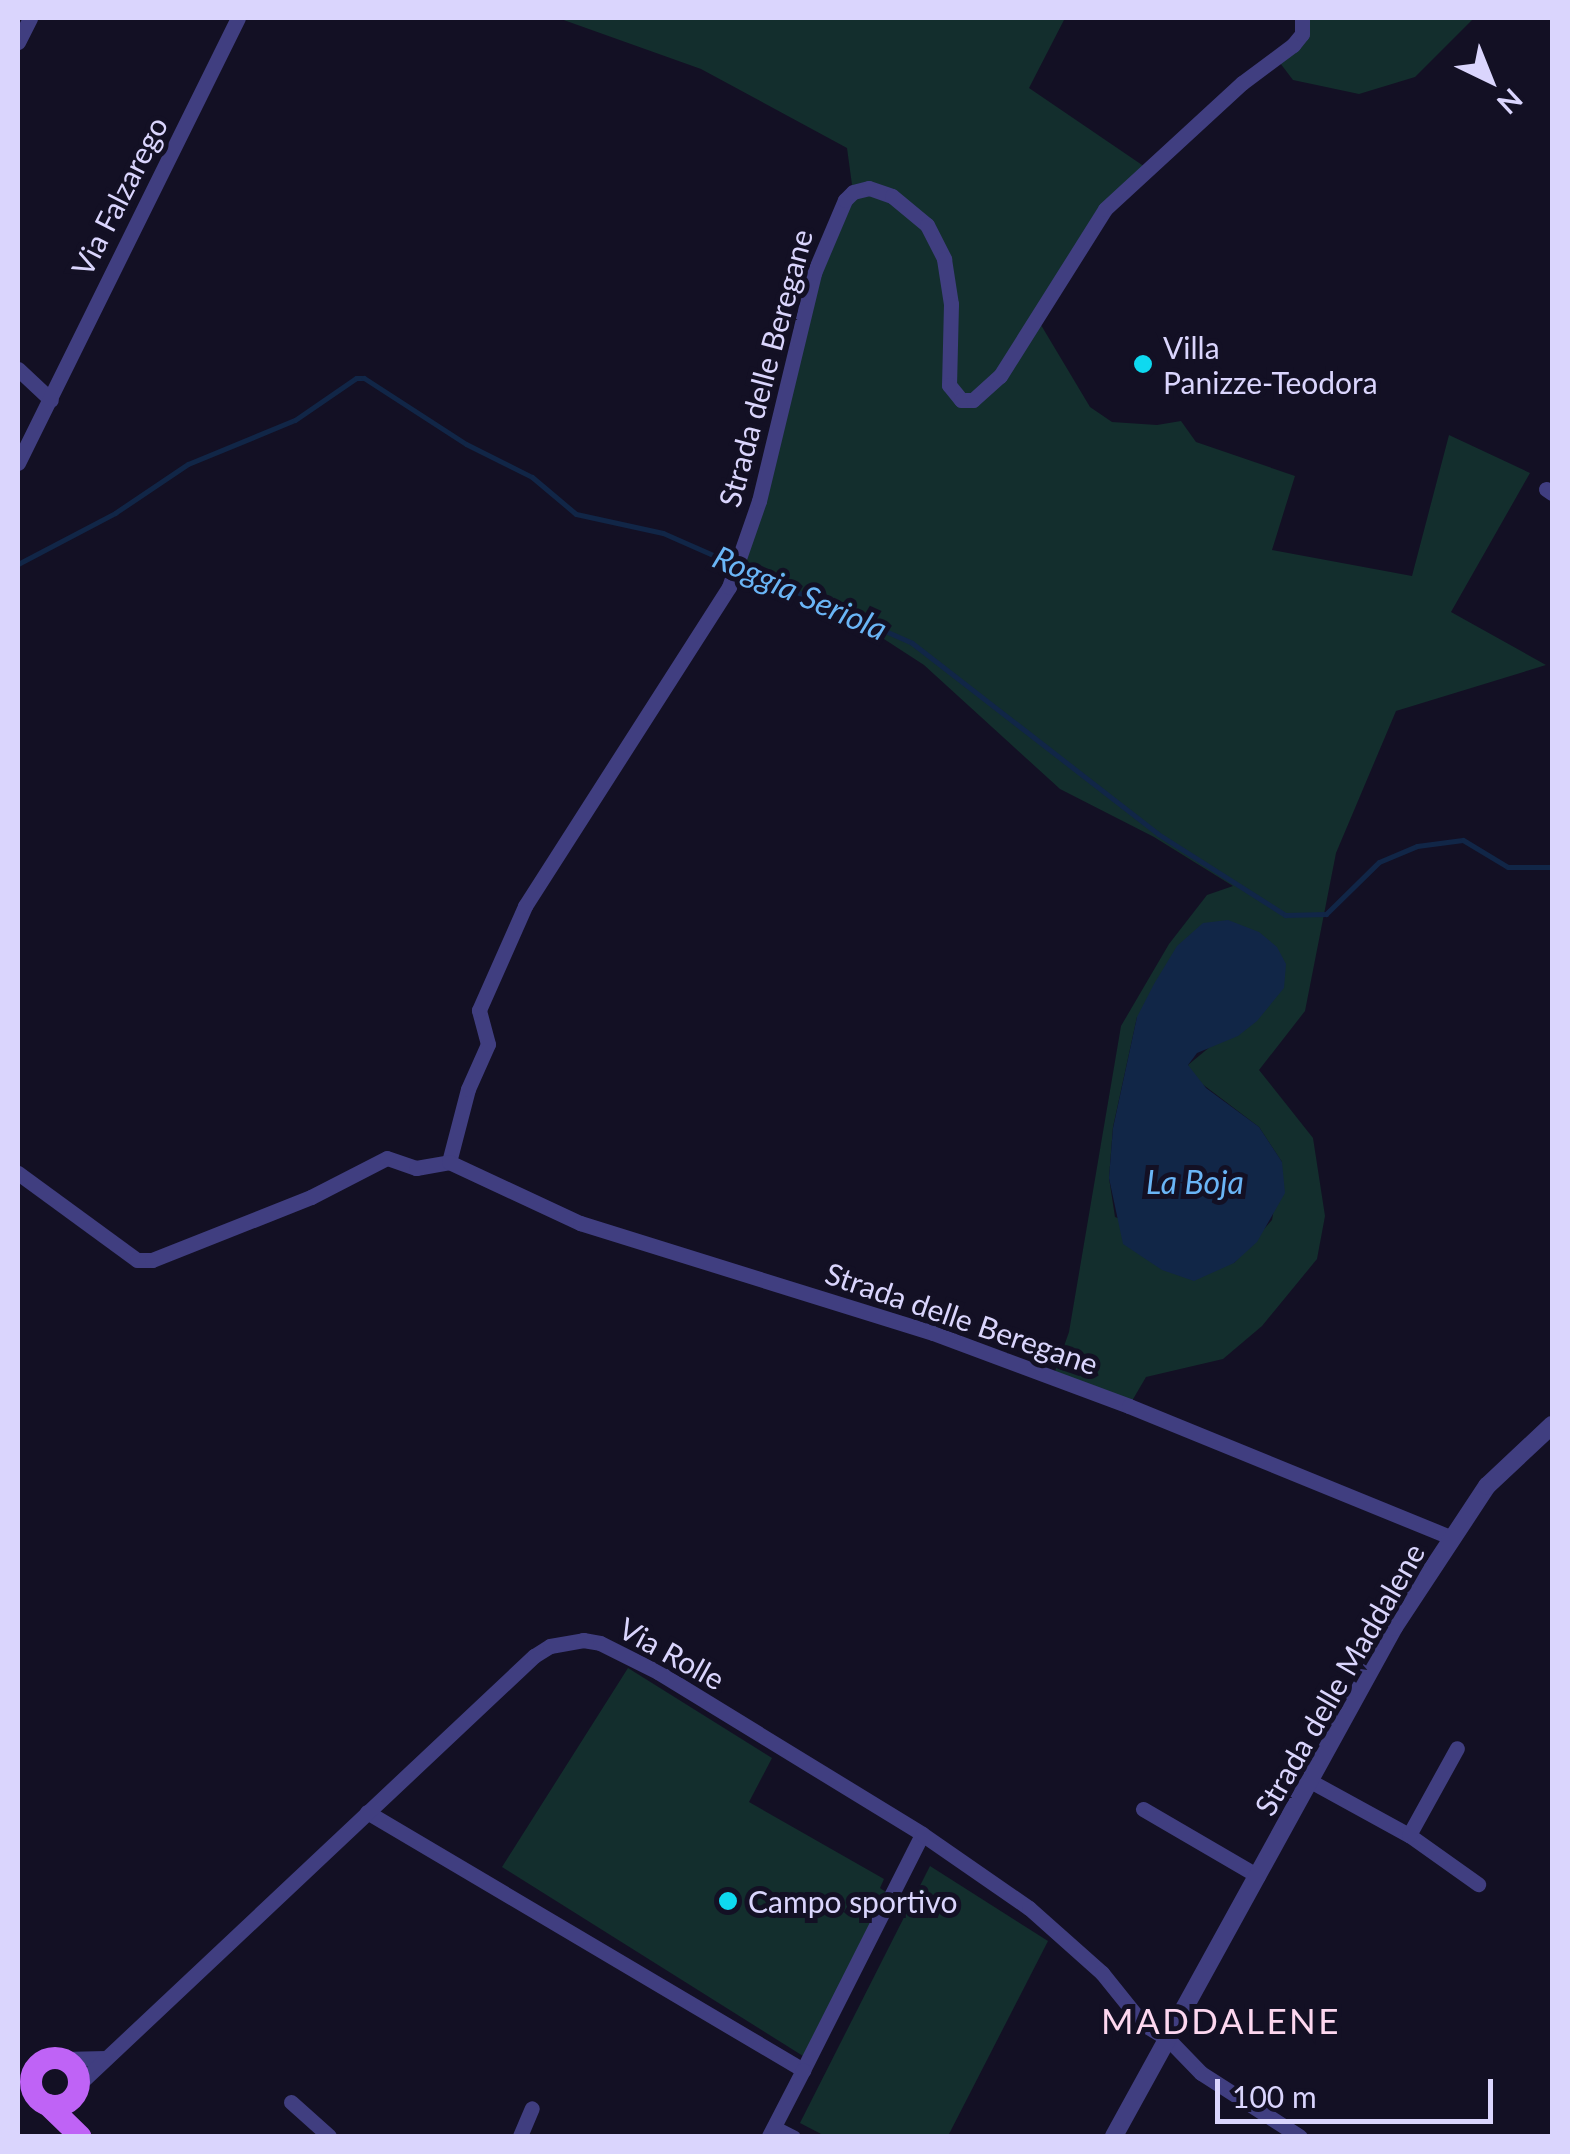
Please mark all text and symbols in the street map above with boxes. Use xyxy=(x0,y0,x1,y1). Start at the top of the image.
north arrow xyxy=(1440,30,1540,130)
text: N xyxy=(1491,82,1530,122)
street label: Via Falzarego xyxy=(63,110,175,282)
street label: Strada delle Beregane xyxy=(711,225,819,511)
place label: Villa Panizze-Teodora xyxy=(1163,329,1378,400)
marker: Villa Panizze-Teodora xyxy=(1132,353,1154,375)
water label: Roggia Seriola xyxy=(707,538,893,648)
water label: La Boja xyxy=(1146,1163,1244,1201)
street label: Strada delle Beregane xyxy=(821,1254,1103,1382)
street label: Strada delle Maddalene xyxy=(1246,1537,1432,1821)
street label: Via Rolle xyxy=(613,1609,731,1697)
place label: Campo sportivo xyxy=(748,1883,957,1919)
marker: Campo sportivo xyxy=(717,1890,739,1912)
district label: MADDALENE xyxy=(1101,1999,1341,2041)
scale bar xyxy=(1220,2059,1498,2121)
text: 100 m xyxy=(1232,2078,1317,2114)

